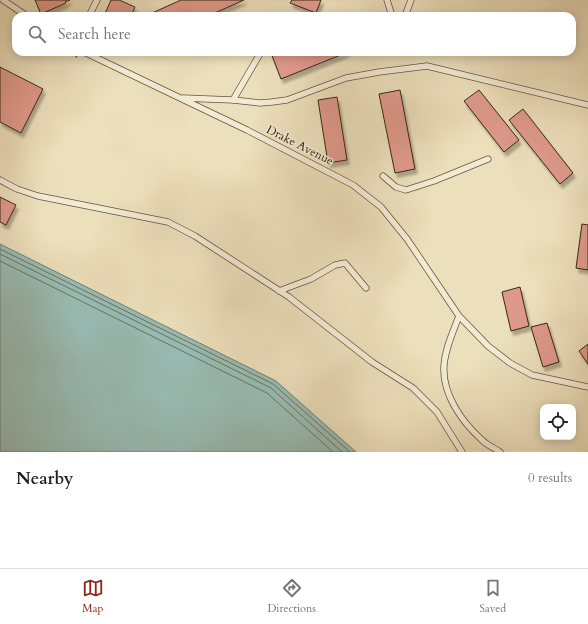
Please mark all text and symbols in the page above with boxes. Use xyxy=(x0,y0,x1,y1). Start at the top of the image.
search box xyxy=(12,12,576,56)
icon: search xyxy=(26,23,48,45)
text: Search here xyxy=(58,24,131,44)
street label: Drake Avenue xyxy=(264,121,336,169)
map controls xyxy=(540,404,576,440)
button: locate xyxy=(540,404,576,440)
text: Nearby xyxy=(16,467,73,490)
text: 0 results xyxy=(528,469,572,487)
tab: Map xyxy=(82,577,104,616)
tab: Directions xyxy=(267,577,316,616)
tab: Saved xyxy=(480,577,506,616)

